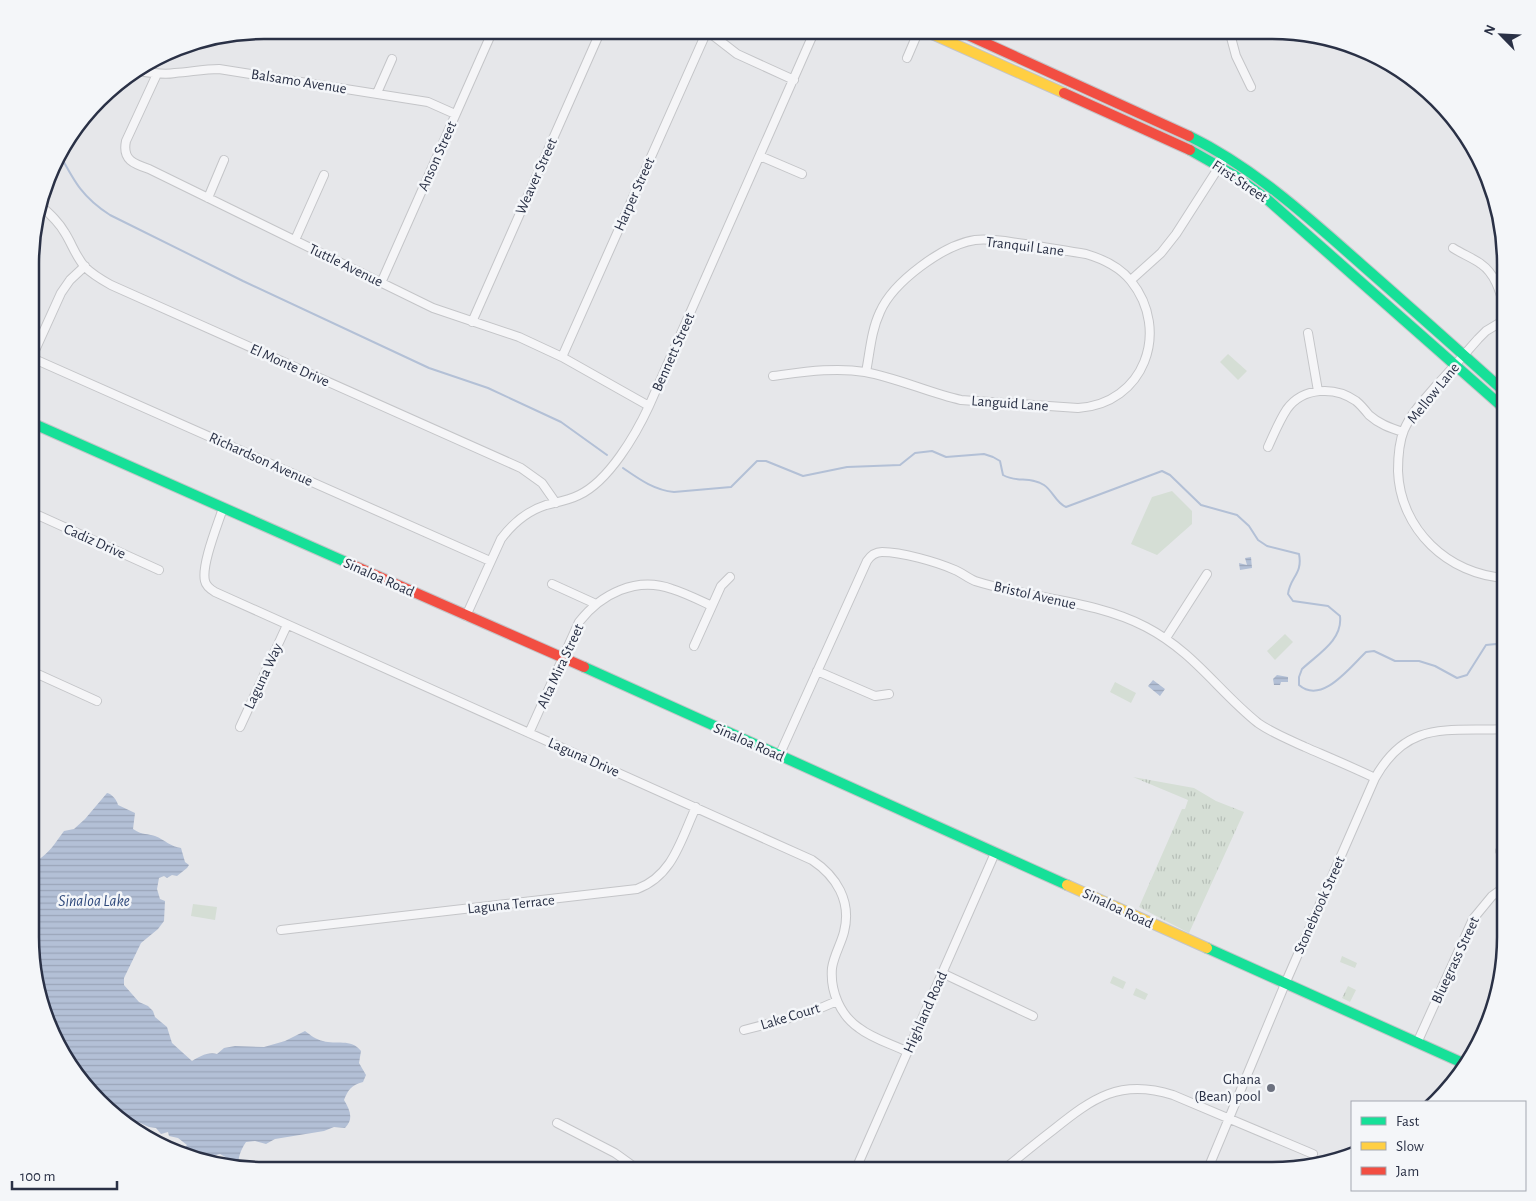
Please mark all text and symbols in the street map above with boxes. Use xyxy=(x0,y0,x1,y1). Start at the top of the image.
north arrow xyxy=(1476,10,1526,60)
text: N xyxy=(1482,23,1498,37)
street label: Balsamo Avenue xyxy=(250,67,348,96)
street label: Anson Street xyxy=(415,119,460,193)
street label: Weaver Street xyxy=(513,135,560,217)
street label: Harper Street xyxy=(612,155,657,233)
street label: First Street xyxy=(1209,158,1270,205)
street label: Tranquil Lane xyxy=(985,234,1065,259)
street label: Tuttle Avenue xyxy=(306,241,385,290)
street label: Bennett Street xyxy=(649,310,698,394)
street label: El Monte Drive xyxy=(248,341,332,390)
street label: Mellow Lane xyxy=(1405,360,1462,427)
street label: Languid Lane xyxy=(971,393,1049,414)
street label: Richardson Avenue xyxy=(207,430,315,489)
street label: Cadiz Drive xyxy=(62,521,128,562)
street label: Sinaloa Road xyxy=(341,555,417,600)
street label: Bristol Avenue xyxy=(992,579,1077,612)
street label: Alta Mira Street xyxy=(534,621,587,711)
street label: Laguna Way xyxy=(242,640,285,711)
street label: Sinaloa Road xyxy=(711,720,787,765)
street label: Laguna Drive xyxy=(546,735,622,780)
street label: Stonebrook Street xyxy=(1291,854,1348,956)
street label: Sinaloa Road xyxy=(1080,886,1155,931)
street label: Laguna Terrace xyxy=(467,892,555,917)
water label: Sinaloa Lake xyxy=(58,893,130,909)
street label: Bluegrass Street xyxy=(1429,914,1482,1006)
street label: Highland Road xyxy=(901,969,950,1055)
street label: Lake Court xyxy=(759,1000,822,1033)
place label: Ghana (Bean) pool xyxy=(1194,1072,1261,1104)
marker: Ghana (Bean) pool xyxy=(1265,1082,1277,1094)
legend xyxy=(1351,1101,1526,1191)
text: Fast xyxy=(1396,1114,1420,1129)
text: Slow xyxy=(1396,1139,1424,1154)
scale bar xyxy=(12,1158,118,1190)
text: Jam xyxy=(1396,1164,1419,1179)
text: 100 m xyxy=(20,1169,55,1184)

